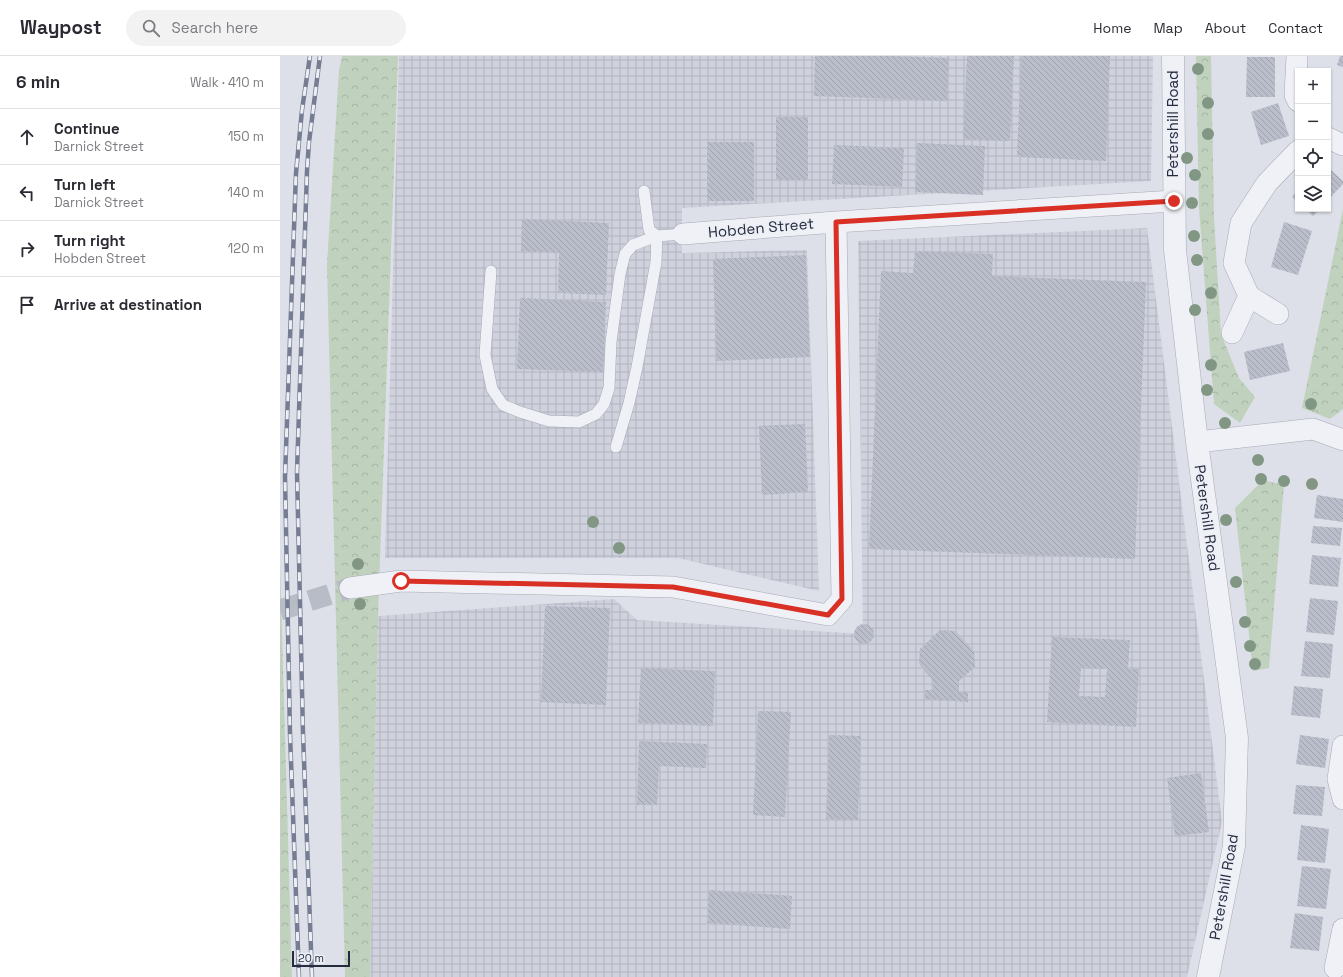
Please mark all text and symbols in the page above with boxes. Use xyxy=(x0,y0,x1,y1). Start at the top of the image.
search box xyxy=(126,10,406,46)
text: Waypost xyxy=(20,15,102,40)
icon: search xyxy=(140,17,162,39)
text: Search here xyxy=(172,18,258,37)
text: Home xyxy=(1093,19,1131,37)
text: Map xyxy=(1153,19,1183,37)
text: About xyxy=(1205,19,1246,37)
text: Contact xyxy=(1268,19,1323,37)
map controls xyxy=(1295,68,1331,212)
button: + xyxy=(1295,68,1331,104)
street label: Petershill Road xyxy=(1163,70,1182,178)
text: 6 min xyxy=(16,71,60,93)
text: Walk · 410 m xyxy=(190,74,264,91)
button: − xyxy=(1295,104,1331,140)
text: Continue xyxy=(54,119,120,138)
icon: ahead xyxy=(16,126,38,148)
text: 150 m xyxy=(228,128,264,145)
text: Darnick Street xyxy=(54,138,144,155)
button: locate xyxy=(1295,140,1331,176)
text: Turn left xyxy=(54,175,116,194)
button: layers xyxy=(1295,176,1331,212)
icon: left xyxy=(16,182,38,204)
text: 140 m xyxy=(228,184,264,201)
route end xyxy=(1165,192,1183,210)
text: Darnick Street xyxy=(54,194,144,211)
street label: Hobden Street xyxy=(707,213,815,242)
text: Turn right xyxy=(54,231,125,250)
icon: right xyxy=(16,238,38,260)
text: 120 m xyxy=(228,240,264,257)
text: Hobden Street xyxy=(54,250,146,267)
icon: arrive xyxy=(16,294,38,316)
text: Arrive at destination xyxy=(54,295,202,314)
street label: Petershill Road xyxy=(1191,464,1224,572)
route start xyxy=(392,572,410,590)
street label: Petershill Road xyxy=(1205,832,1242,941)
scale bar xyxy=(292,949,350,968)
text: 20 m xyxy=(298,951,324,965)

